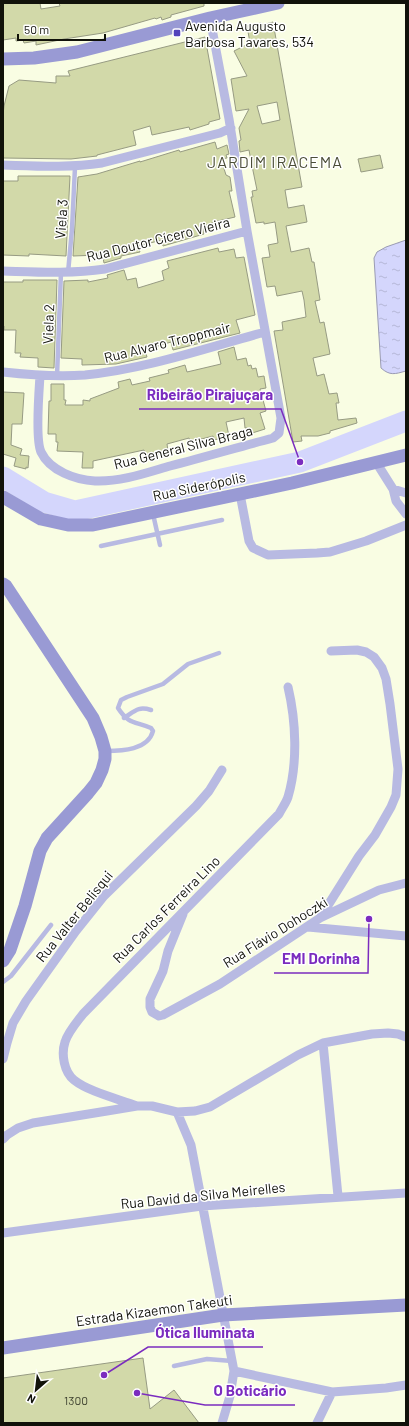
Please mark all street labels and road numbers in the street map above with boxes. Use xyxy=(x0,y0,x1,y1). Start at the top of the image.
street label: Viela 3 xyxy=(51,199,71,239)
street label: Rua Doutor Cícero Vieira xyxy=(85,213,231,265)
street label: Viela 2 xyxy=(39,304,57,344)
street label: Rua Alvaro Troppmair xyxy=(102,318,232,366)
street label: Rua General Silva Braga xyxy=(112,422,254,472)
street label: Rua Siderópolis xyxy=(151,468,247,504)
street label: Rua Carlos Ferreira Lino xyxy=(109,852,223,966)
street label: Rua Valter Belisqui xyxy=(32,867,116,965)
street label: Rua Flávio Dohoczki xyxy=(219,893,331,971)
street label: Rua David da Silva Meirelles xyxy=(120,1178,286,1212)
street label: Estrada Kizaemon Takeuti xyxy=(75,1291,233,1329)

